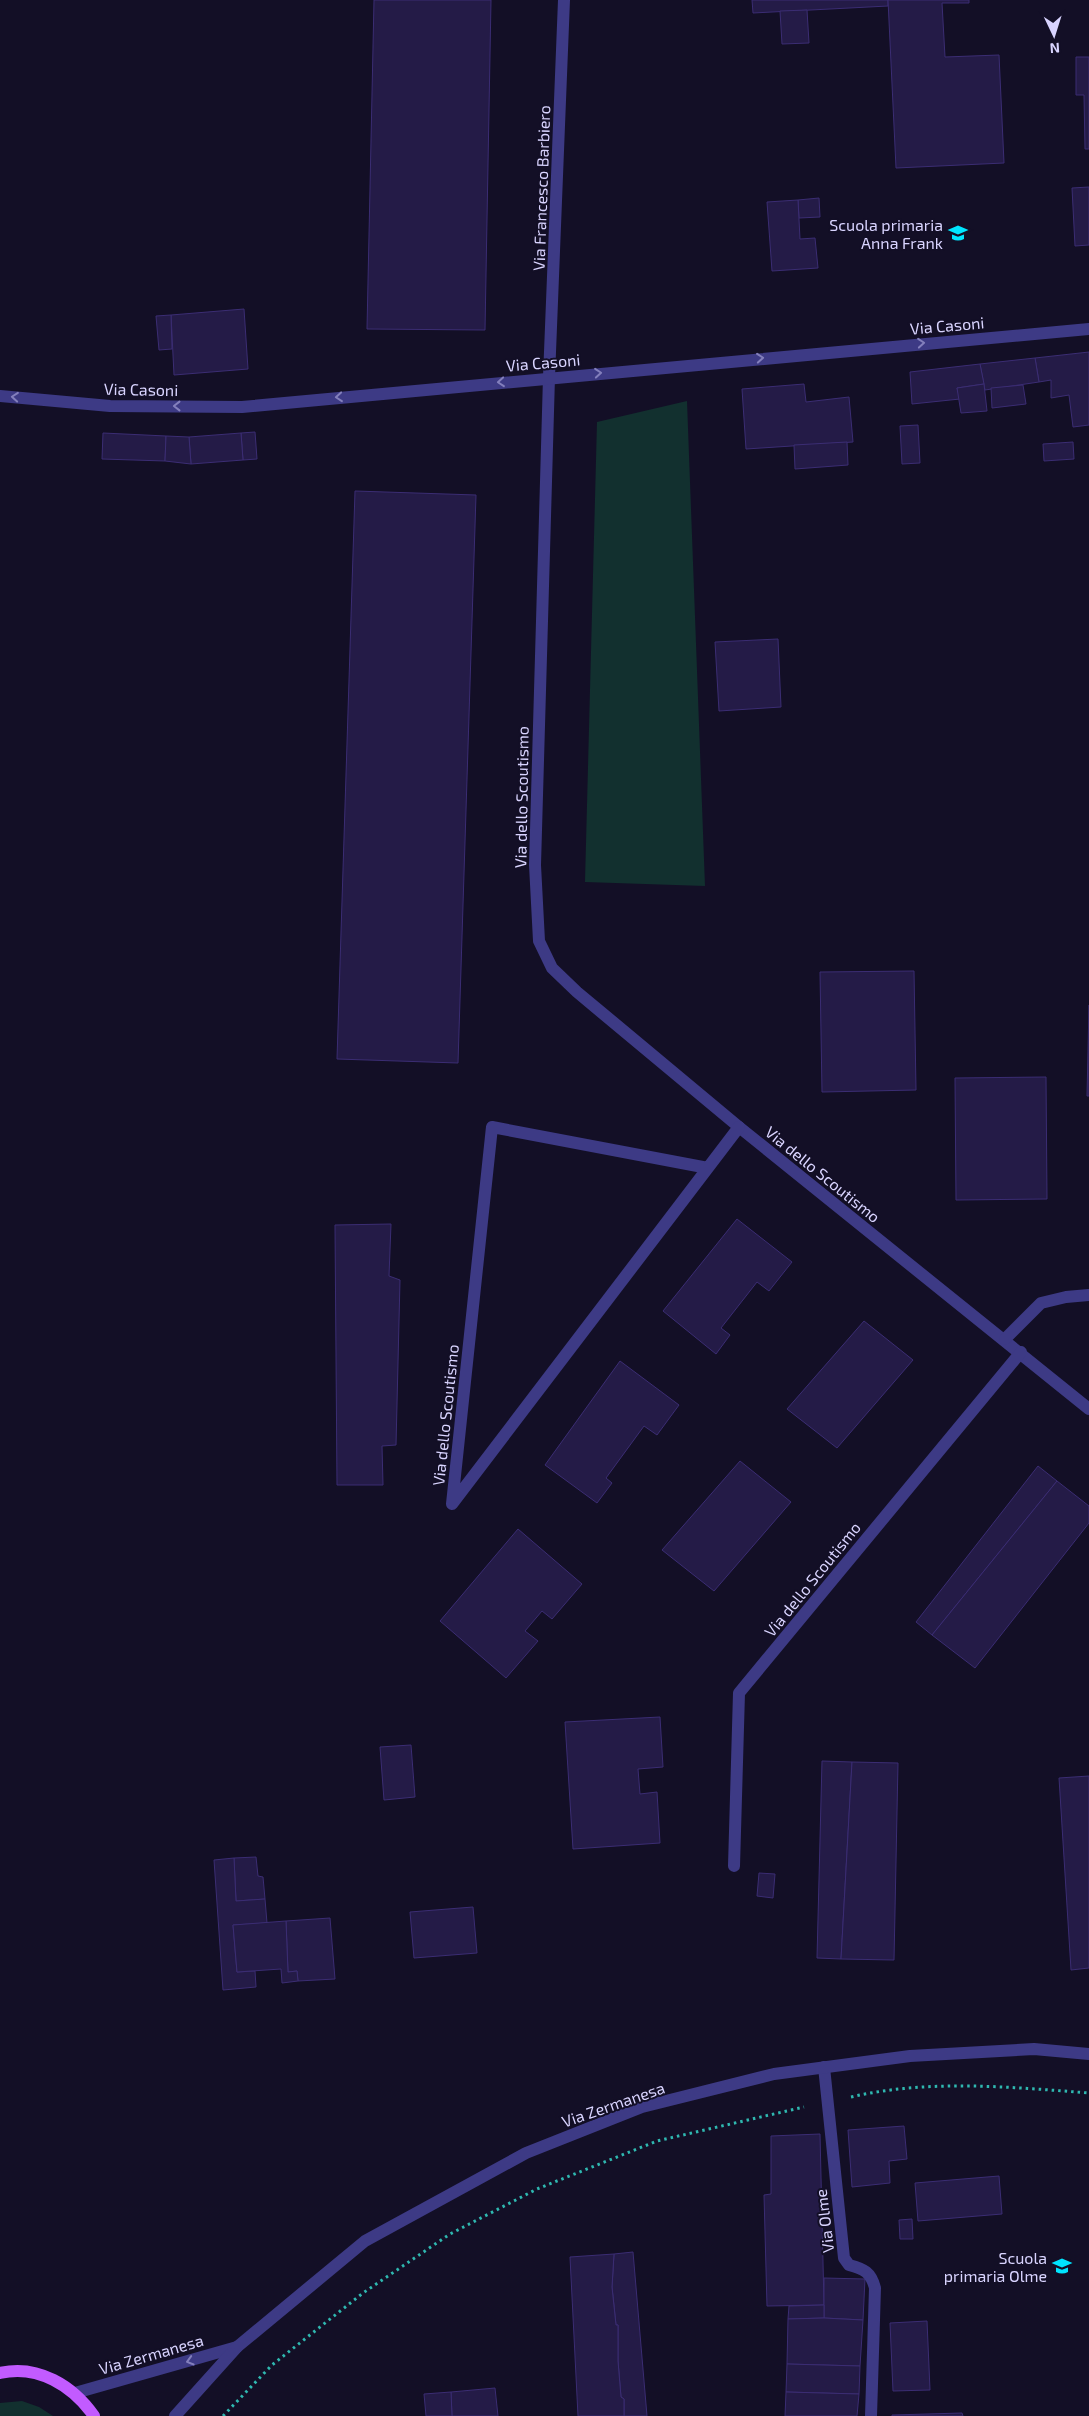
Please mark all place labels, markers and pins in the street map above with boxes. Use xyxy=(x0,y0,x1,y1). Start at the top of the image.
place label: Scuola primaria Anna Frank xyxy=(829,215,943,252)
school or university icon: Scuola primaria Anna Frank xyxy=(947,222,969,244)
place label: Scuola primaria Olme xyxy=(944,2248,1047,2285)
school or university icon: Scuola primaria Olme xyxy=(1051,2255,1073,2277)

